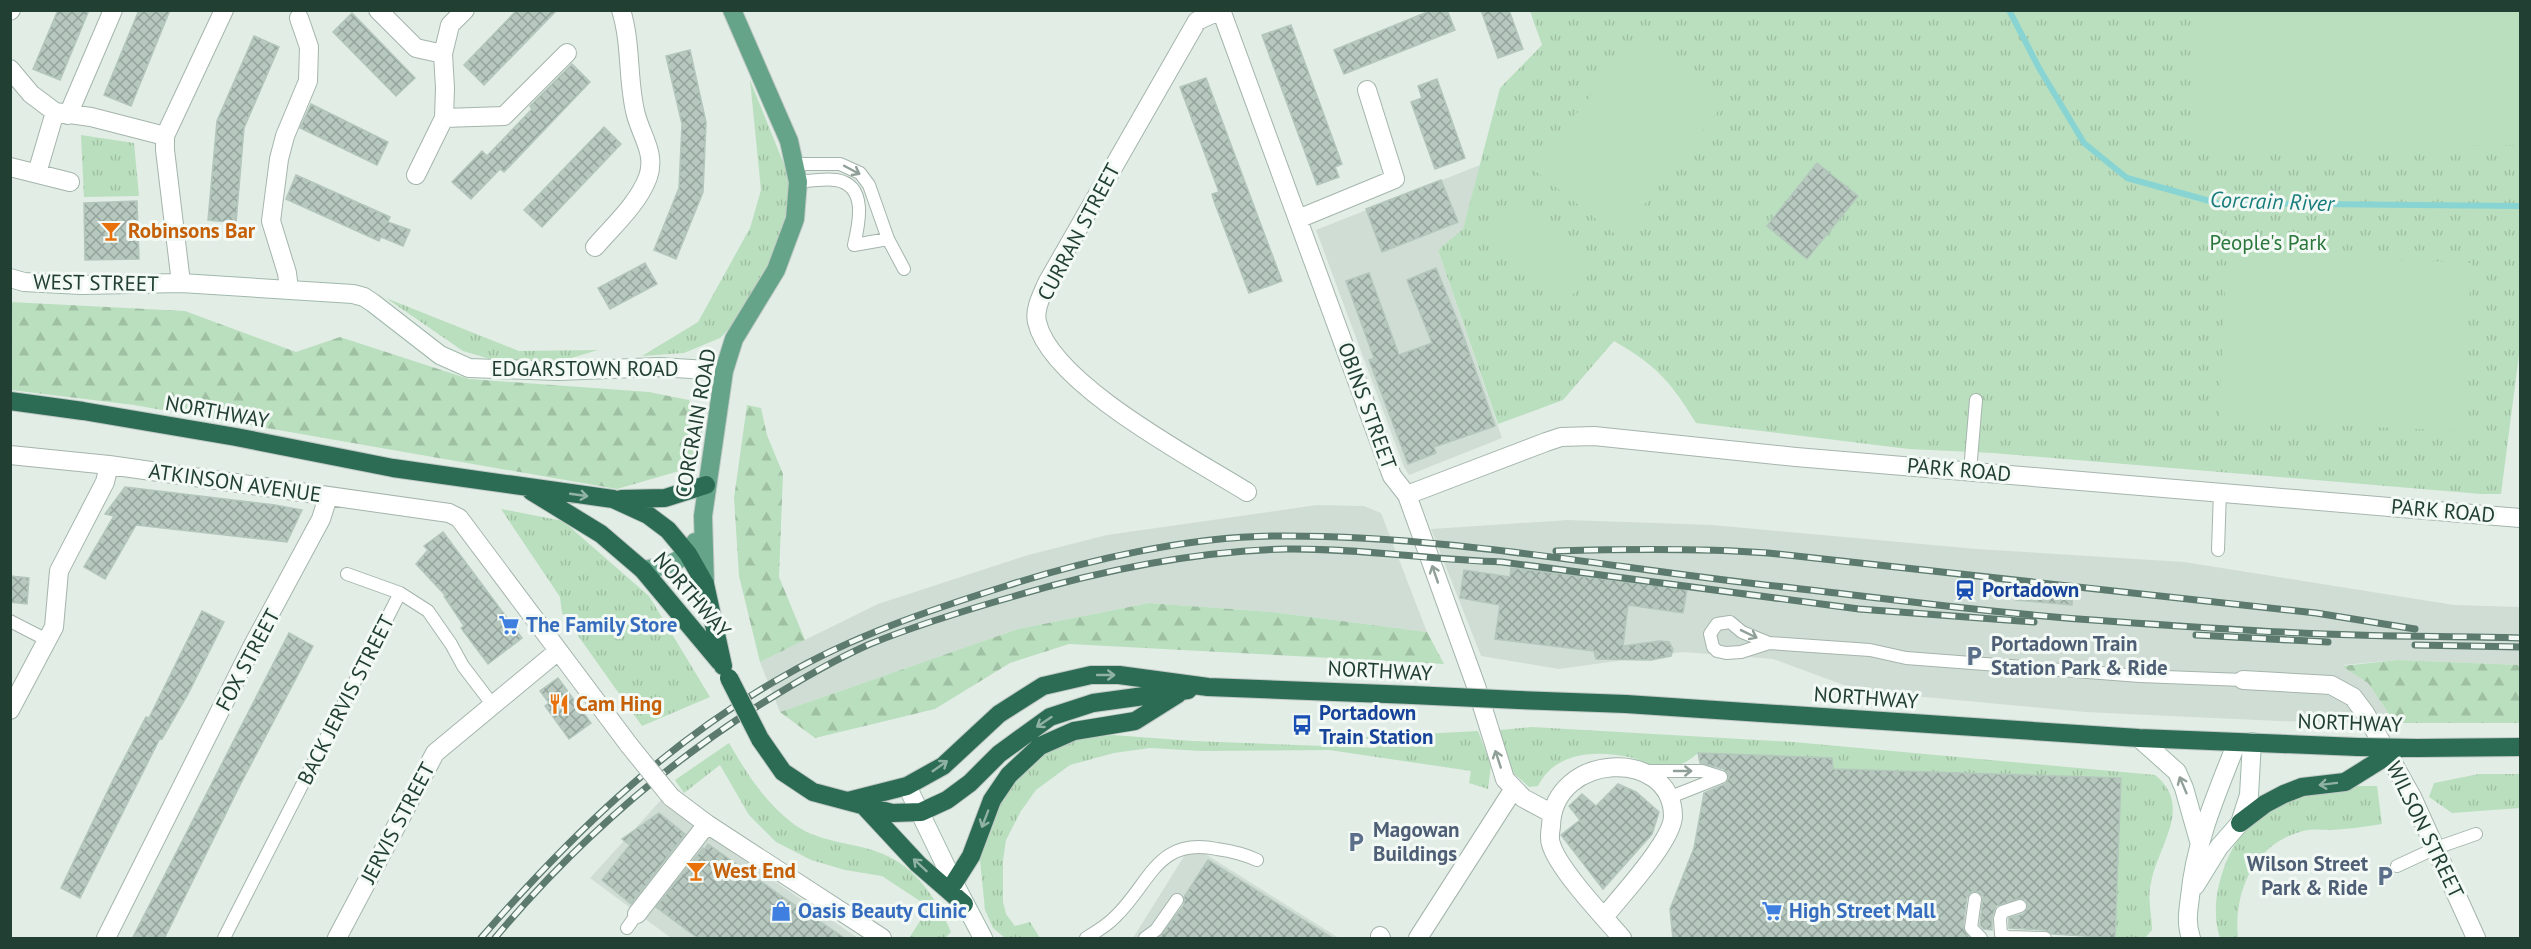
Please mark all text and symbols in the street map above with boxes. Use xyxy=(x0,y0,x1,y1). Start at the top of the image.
street label: CURRAN STREET xyxy=(1031,158,1126,305)
one-way arrow xyxy=(843,164,860,176)
water label: Corcrain River xyxy=(2209,185,2336,217)
place label: Robinsons Bar xyxy=(128,217,256,244)
bar icon: Robinsons Bar xyxy=(99,219,123,243)
park label: People's Park xyxy=(2210,229,2326,256)
street label: WEST STREET xyxy=(33,268,159,297)
street label: OBINS STREET xyxy=(1332,339,1403,473)
street label: CORCRAIN ROAD xyxy=(669,346,722,500)
street label: EDGARSTOWN ROAD xyxy=(492,355,678,382)
street label: NORTHWAY xyxy=(163,389,271,434)
street label: PARK ROAD xyxy=(1906,452,2012,488)
street label: ATKINSON AVENUE xyxy=(147,457,323,508)
one-way arrow xyxy=(569,489,589,500)
street label: PARK ROAD xyxy=(2390,493,2496,529)
street label: NORTHWAY xyxy=(648,546,737,643)
one-way arrow xyxy=(1428,566,1439,584)
place label: Portadown xyxy=(1982,576,2079,603)
station icon: Portadown xyxy=(1953,578,1977,602)
street label: FOX STREET xyxy=(209,604,286,715)
street label: BACK JERVIS STREET xyxy=(291,610,400,789)
place label: The Family Store xyxy=(526,611,677,638)
supermarket icon: The Family Store xyxy=(497,613,521,637)
one-way arrow xyxy=(1739,628,1757,640)
place label: Portadown Train Station Park & Ride xyxy=(1991,630,2168,681)
parking icon: Portadown Train Station Park & Ride xyxy=(1962,644,1986,668)
street label: NORTHWAY xyxy=(1327,654,1433,687)
one-way arrow xyxy=(1096,669,1116,681)
street label: NORTHWAY xyxy=(1813,680,1920,715)
place label: Cam Hing xyxy=(576,690,662,717)
restaurant icon: Cam Hing xyxy=(547,692,571,716)
place label: Portadown Train Station xyxy=(1319,699,1434,750)
street label: NORTHWAY xyxy=(2297,707,2403,738)
bus stop icon: Portadown Train Station xyxy=(1290,713,1314,737)
one-way arrow xyxy=(1036,716,1053,728)
one-way arrow xyxy=(1492,750,1503,769)
street label: JERVIS STREET xyxy=(354,757,441,889)
street label: WILSON STREET xyxy=(2381,757,2470,903)
one-way arrow xyxy=(932,760,948,772)
one-way arrow xyxy=(1673,765,1693,777)
one-way arrow xyxy=(2177,777,2188,795)
one-way arrow xyxy=(2318,778,2338,789)
one-way arrow xyxy=(979,809,990,828)
place label: Magowan Buildings xyxy=(1373,816,1460,867)
parking icon: Magowan Buildings xyxy=(1344,830,1368,854)
place label: Wilson Street Park & Ride xyxy=(2247,850,2369,901)
place label: West End xyxy=(713,857,796,884)
one-way arrow xyxy=(913,858,928,872)
bar icon: West End xyxy=(684,859,708,883)
parking icon: Wilson Street Park & Ride xyxy=(2373,864,2397,888)
place label: Oasis Beauty Clinic xyxy=(798,897,967,924)
place label: High Street Mall xyxy=(1789,897,1936,924)
shop icon: Oasis Beauty Clinic xyxy=(769,899,793,923)
supermarket icon: High Street Mall xyxy=(1760,899,1784,923)

